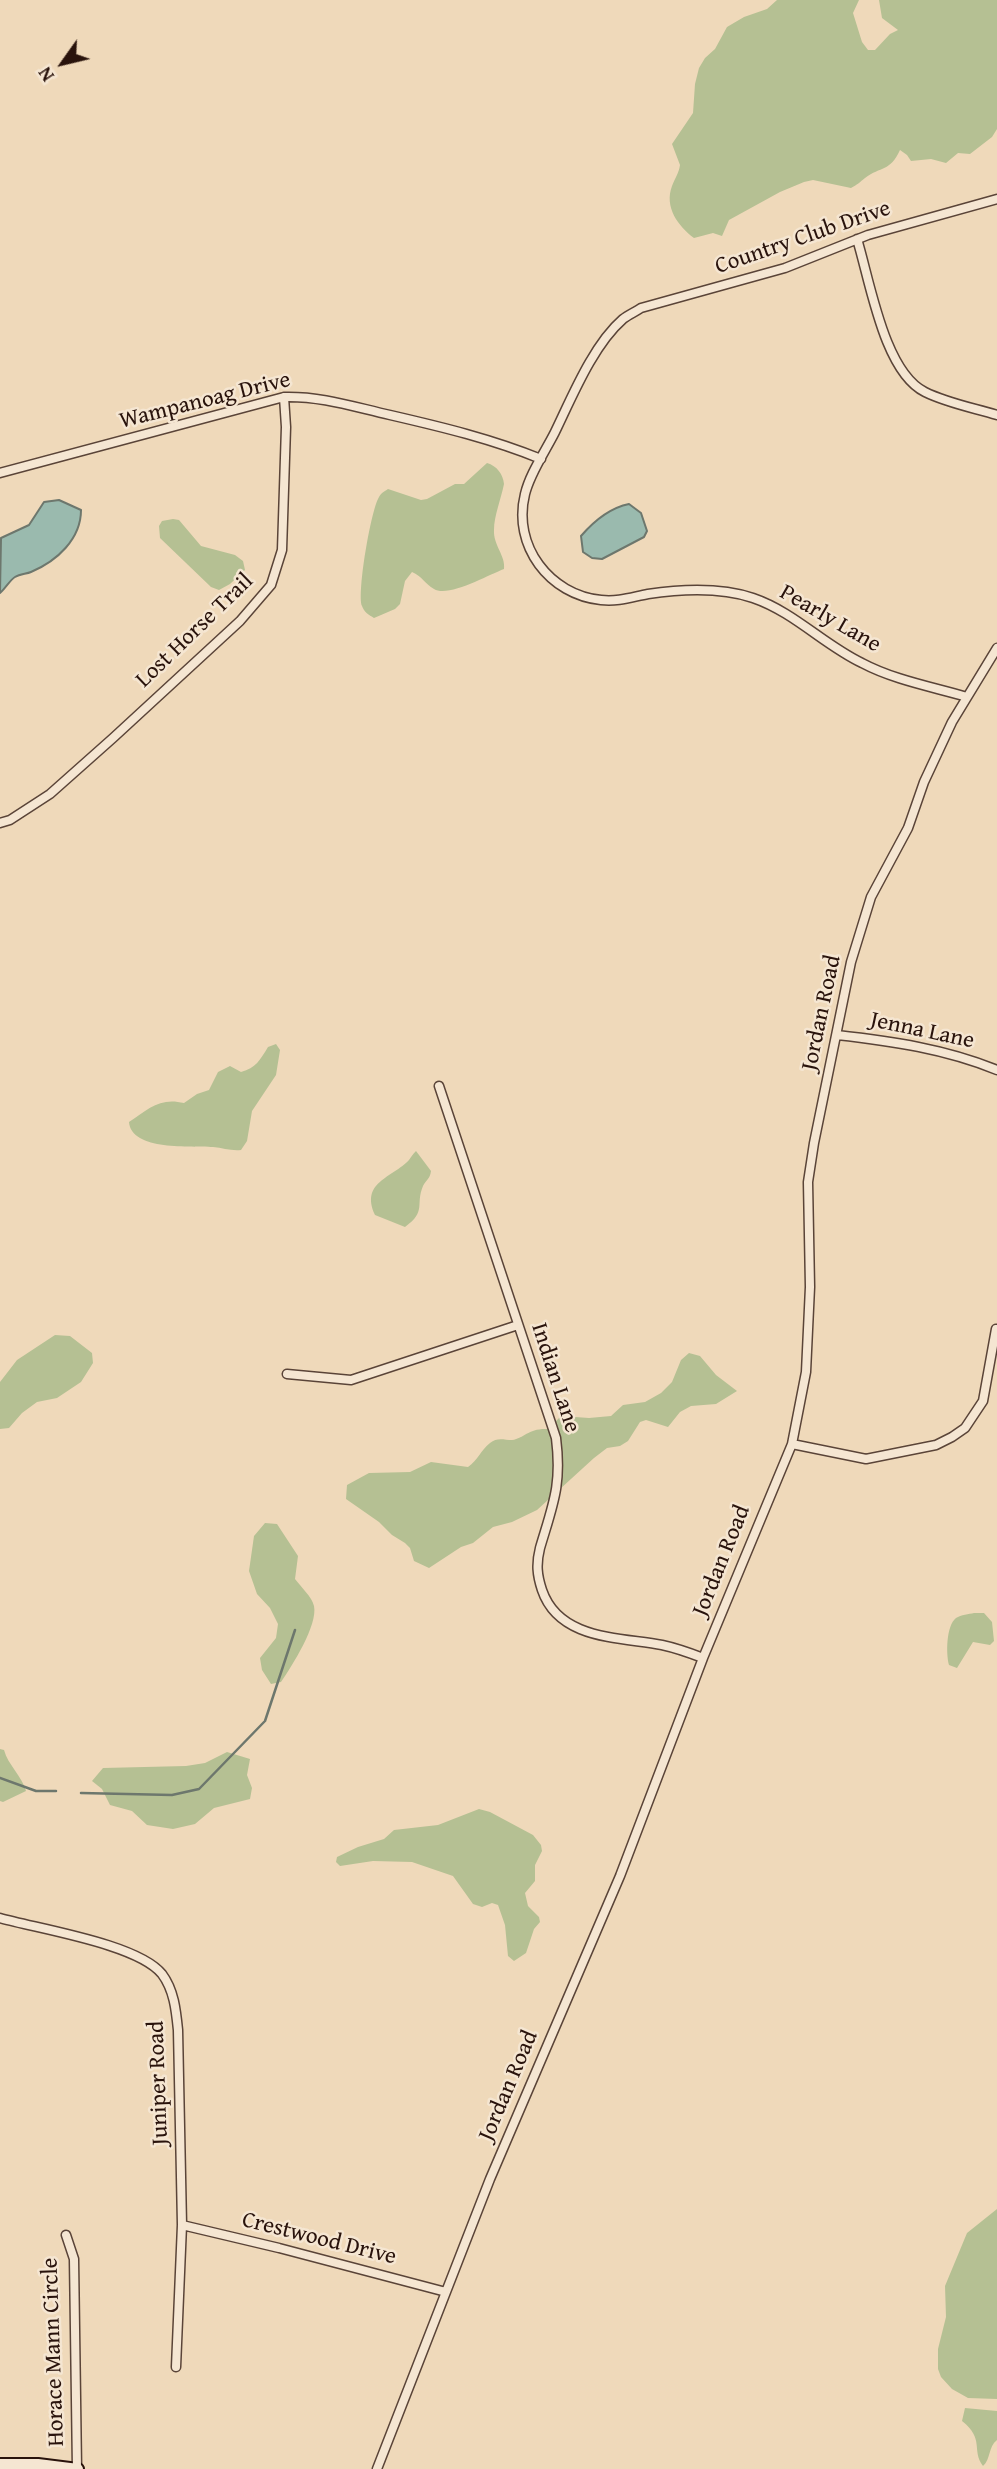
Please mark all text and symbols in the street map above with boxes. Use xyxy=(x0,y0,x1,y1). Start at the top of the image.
north arrow xyxy=(28,28,98,98)
text: N xyxy=(30,62,61,88)
street label: Country Club Drive xyxy=(712,195,894,281)
street label: Wampanoag Drive xyxy=(117,366,293,436)
street label: Lost Horse Trail xyxy=(131,568,259,694)
street label: Pearly Lane xyxy=(774,579,886,659)
street label: Jordan Road xyxy=(796,953,848,1073)
street label: Jenna Lane xyxy=(867,1007,977,1055)
street label: Indian Lane xyxy=(524,1320,586,1436)
street label: Jordan Road xyxy=(687,1501,757,1621)
street label: Juniper Road xyxy=(143,2020,175,2146)
street label: Jordan Road xyxy=(473,2027,545,2145)
street label: Crestwood Drive xyxy=(239,2206,399,2272)
street label: Horace Mann Circle xyxy=(37,2257,71,2447)

